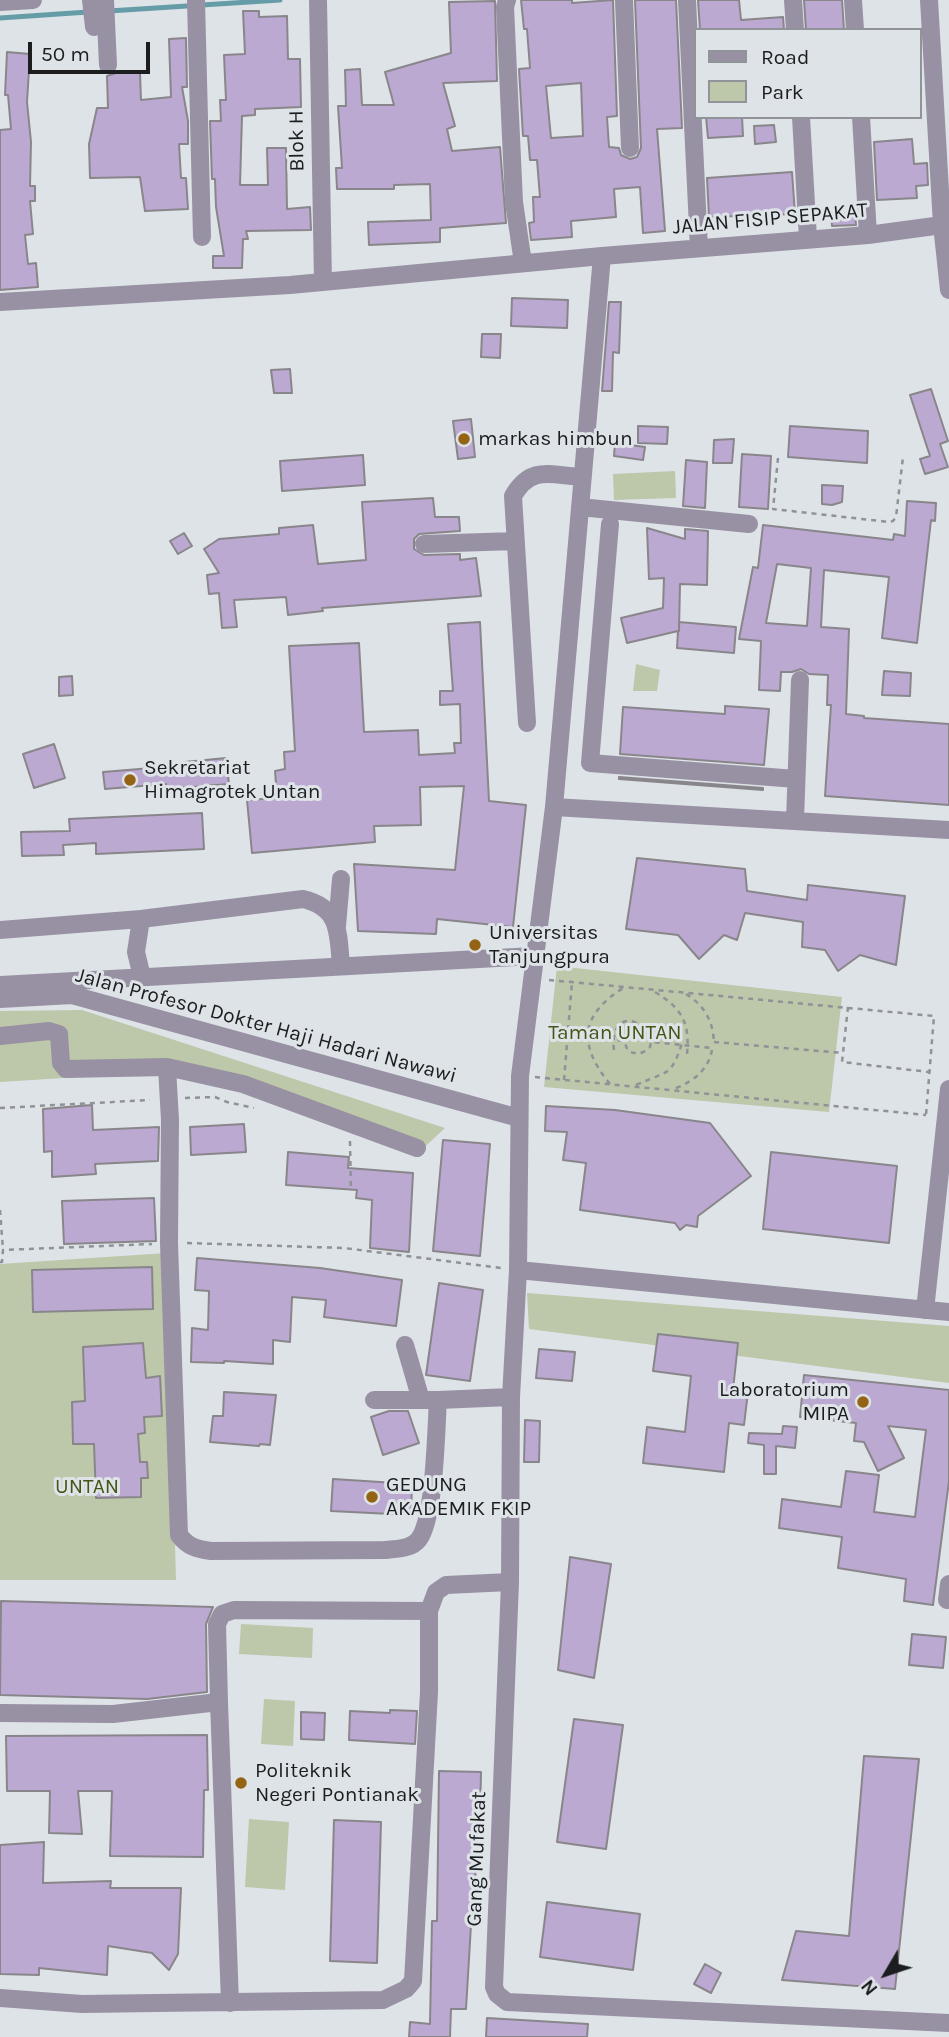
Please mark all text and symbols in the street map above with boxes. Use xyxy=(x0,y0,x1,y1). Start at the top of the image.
scale bar xyxy=(32,28,154,72)
legend xyxy=(694,28,921,119)
text: 50 m xyxy=(41,42,90,66)
text: Road xyxy=(761,45,809,69)
text: Park xyxy=(761,80,804,104)
street label: Blok H xyxy=(284,110,310,172)
street label: JALAN FISIP SEPAKAT xyxy=(671,198,869,240)
place label: markas himbun xyxy=(478,426,633,452)
marker: markas himbun xyxy=(456,431,472,447)
place label: Sekretariat Himagrotek Untan xyxy=(144,755,320,805)
marker: Sekretariat Himagrotek Untan xyxy=(122,772,138,788)
place label: Universitas Tanjungpura xyxy=(489,920,610,970)
marker: Universitas Tanjungpura xyxy=(467,937,483,953)
street label: Jalan Profesor Dokter Haji Hadari Nawawi xyxy=(73,963,459,1089)
park label: Taman UNTAN xyxy=(548,1020,682,1046)
place label: Laboratorium MIPA xyxy=(719,1377,849,1427)
marker: Laboratorium MIPA xyxy=(855,1394,871,1410)
place label: GEDUNG AKADEMIK FKIP xyxy=(386,1472,531,1522)
park label: UNTAN xyxy=(55,1474,119,1500)
marker: GEDUNG AKADEMIK FKIP xyxy=(364,1489,380,1505)
place label: Politeknik Negeri Pontianak xyxy=(255,1758,419,1808)
marker: Politeknik Negeri Pontianak xyxy=(233,1775,249,1791)
street label: Gang Mufakat xyxy=(462,1791,492,1927)
north arrow xyxy=(851,1939,921,2009)
text: N xyxy=(857,1975,883,1999)

